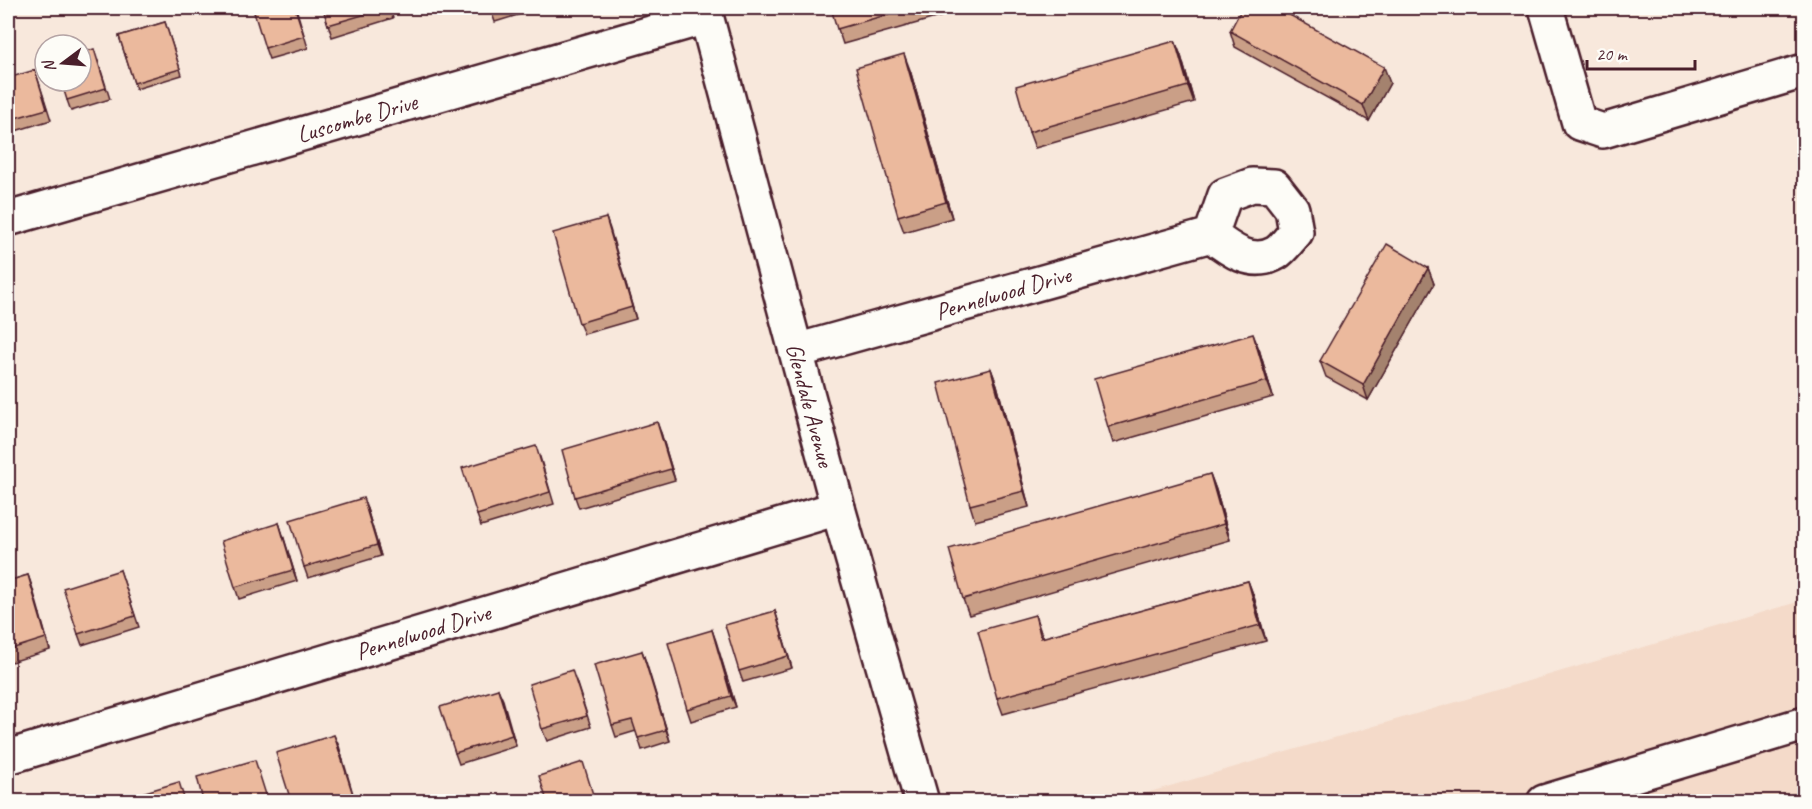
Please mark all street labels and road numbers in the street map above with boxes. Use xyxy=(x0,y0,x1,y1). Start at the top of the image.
street label: Luscombe Drive xyxy=(294,86,423,149)
street label: Pennelwood Drive xyxy=(932,259,1076,327)
street label: Glendale Avenue xyxy=(779,340,841,472)
street label: Pennelwood Drive xyxy=(352,597,496,667)

